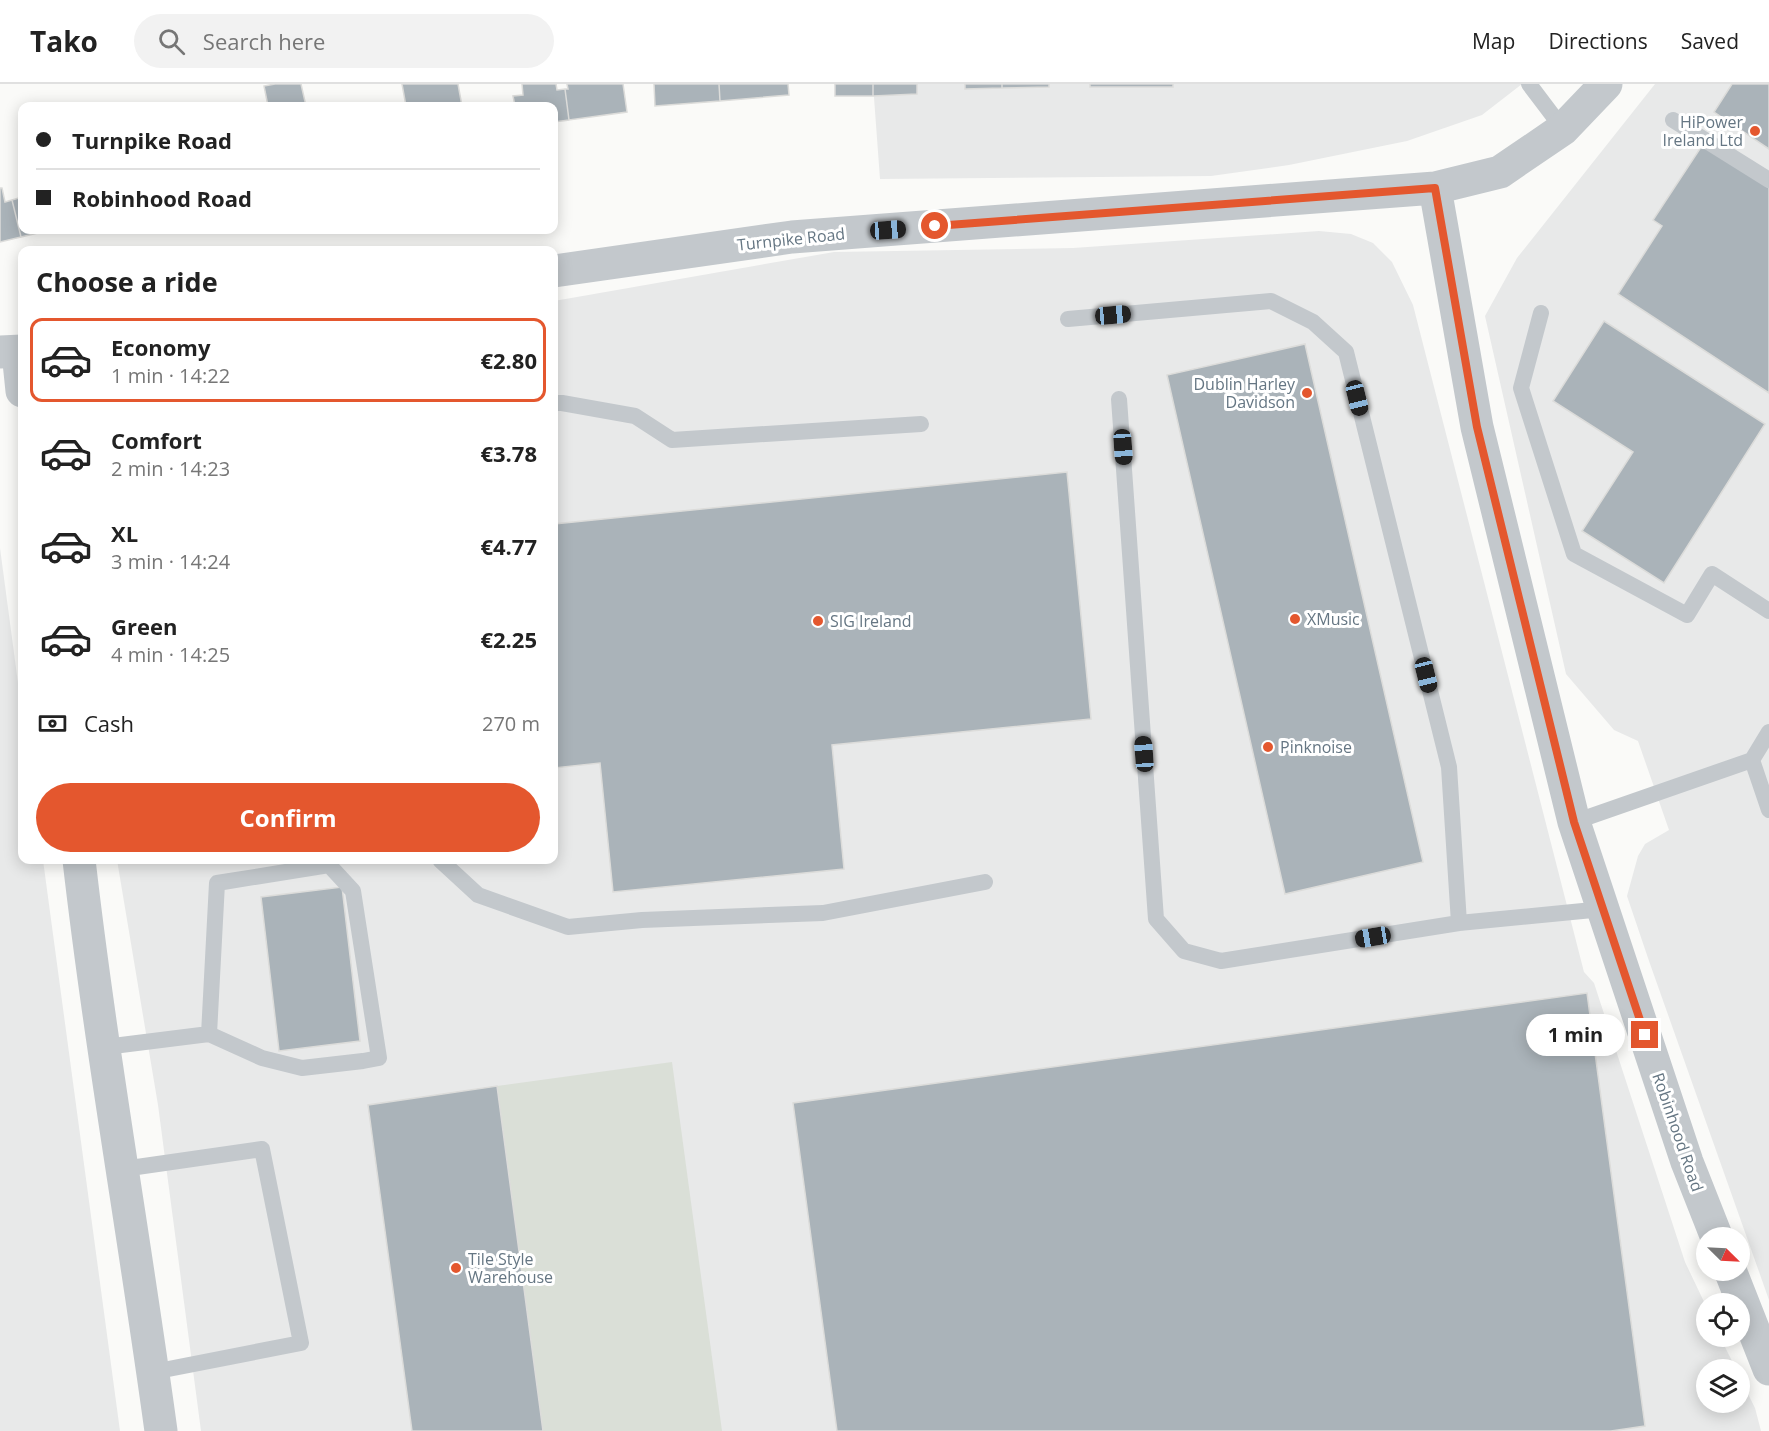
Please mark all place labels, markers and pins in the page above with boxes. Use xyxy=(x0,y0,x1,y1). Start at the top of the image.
place label: HiPower Ireland Ltd xyxy=(1662,111,1743,151)
marker: HiPower Ireland Ltd xyxy=(1748,124,1762,138)
place label: Dublin Harley Davidson xyxy=(1193,373,1296,413)
marker: Dublin Harley Davidson xyxy=(1300,386,1314,400)
place label: XMusic xyxy=(1307,608,1360,630)
place label: SIG Ireland xyxy=(830,610,912,632)
marker: XMusic xyxy=(1288,612,1302,626)
marker: SIG Ireland xyxy=(811,614,825,628)
place label: Pinknoise xyxy=(1280,736,1352,758)
marker: Pinknoise xyxy=(1261,740,1275,754)
place label: Tile Style Warehouse xyxy=(468,1248,553,1288)
marker: Tile Style Warehouse xyxy=(449,1261,463,1275)

